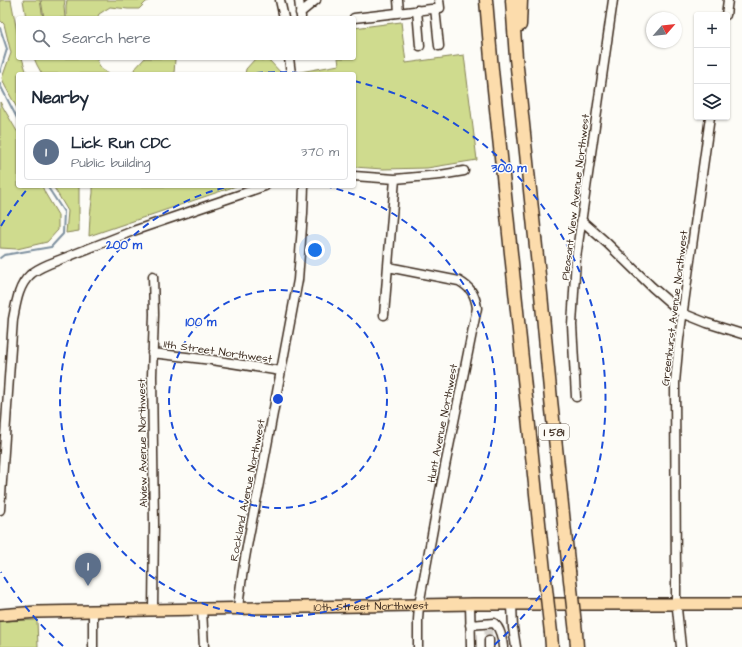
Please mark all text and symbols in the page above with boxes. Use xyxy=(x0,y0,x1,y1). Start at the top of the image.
north arrow xyxy=(646,12,682,48)
map controls xyxy=(694,12,730,120)
button: + xyxy=(694,12,730,48)
search box xyxy=(16,16,356,60)
icon: search xyxy=(30,27,52,49)
text: Search here xyxy=(62,28,151,49)
button: − xyxy=(694,48,730,84)
button: layers xyxy=(694,84,730,120)
text: Nearby xyxy=(32,86,89,110)
street label: Pleasant View Avenue Northwest xyxy=(558,112,593,281)
text: Lick Run CDC xyxy=(71,133,171,154)
text: 1 xyxy=(45,143,47,161)
text: 370 m xyxy=(301,143,339,161)
text: Public building xyxy=(71,154,150,172)
text: 300 m xyxy=(490,160,527,177)
street label: Greenhurst Avenue Northwest xyxy=(658,229,692,387)
text: 200 m xyxy=(105,237,143,254)
your location xyxy=(305,240,325,260)
text: 100 m xyxy=(186,314,217,331)
street label: 11th Street Northwest xyxy=(163,336,274,367)
street label: Hunt Avenue Northwest xyxy=(424,362,461,484)
street label: Alview Avenue Northwest xyxy=(134,378,151,508)
centre of rings xyxy=(271,392,285,406)
street label: Rockland Avenue Northwest xyxy=(226,417,269,563)
road number: I 581 xyxy=(539,424,569,440)
pin: 1 xyxy=(75,553,101,586)
street label: 10th Street Northwest xyxy=(313,598,429,615)

